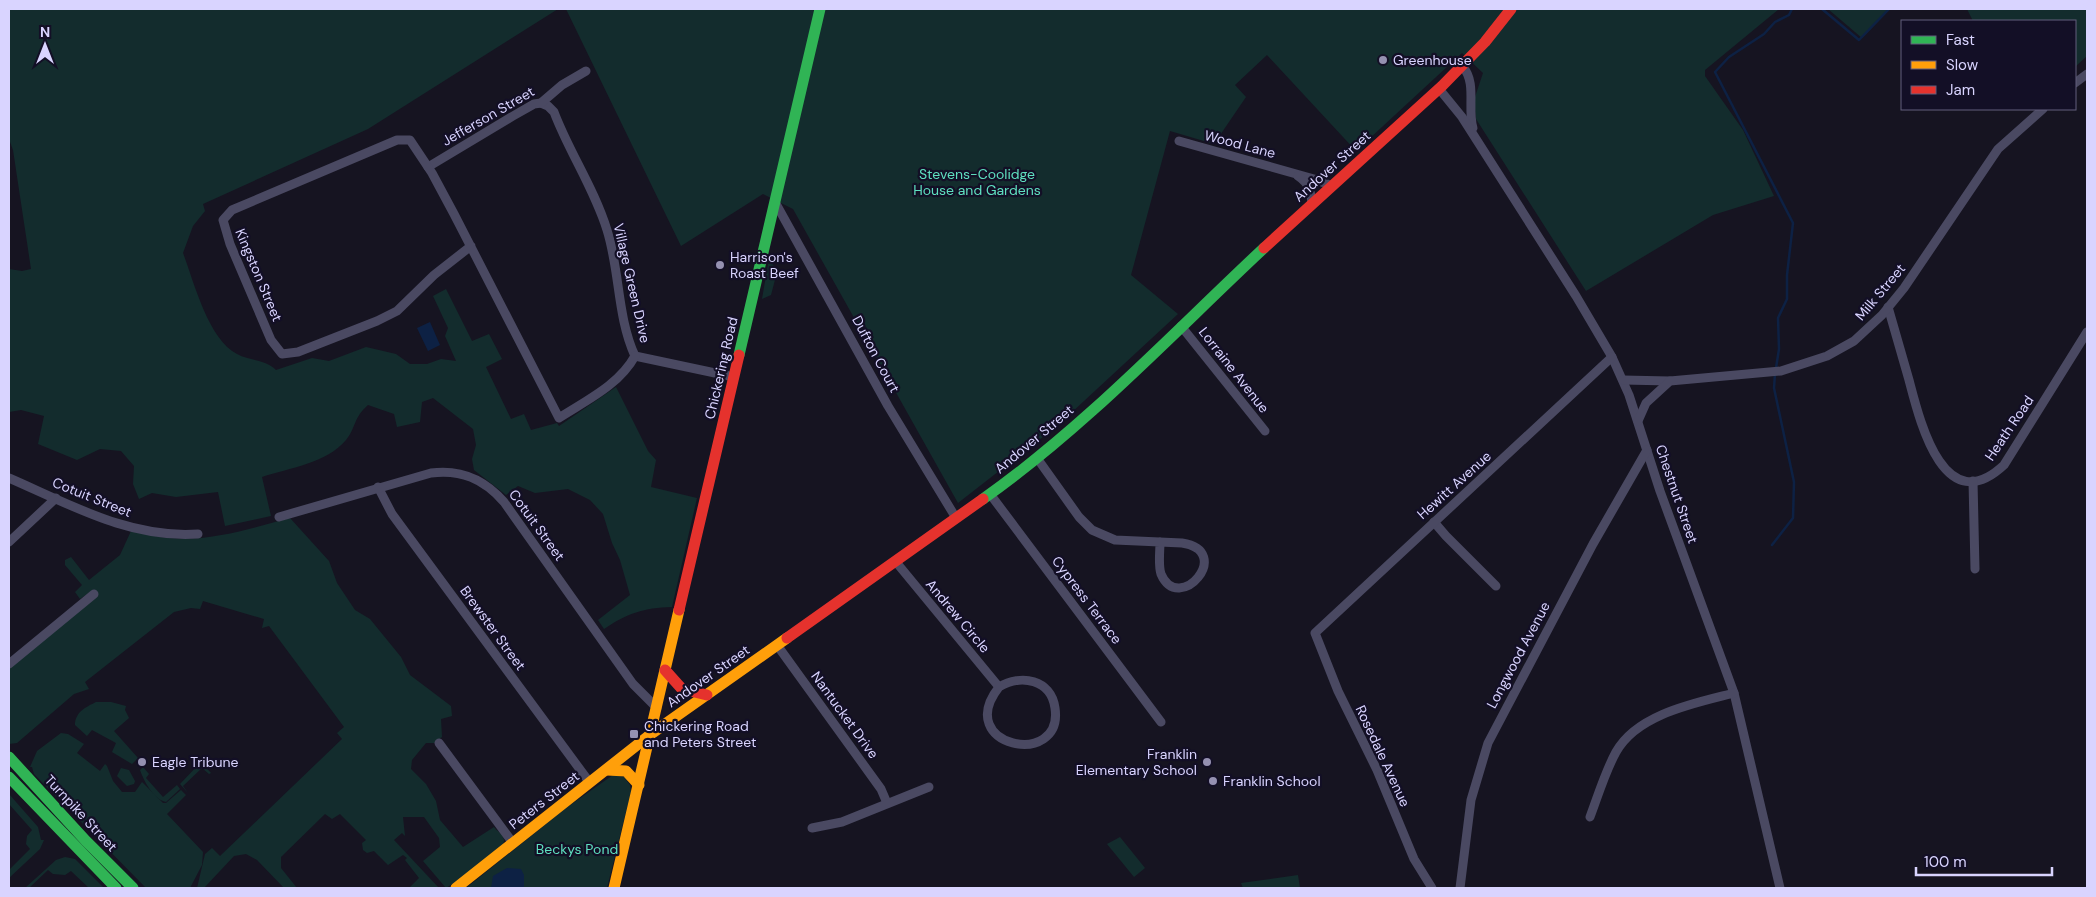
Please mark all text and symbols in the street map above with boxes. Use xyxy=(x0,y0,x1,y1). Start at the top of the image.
north arrow xyxy=(20,20,70,70)
legend xyxy=(1901,20,2076,110)
text: N xyxy=(40,23,50,41)
text: Fast xyxy=(1946,30,1975,50)
place label: Greenhouse xyxy=(1393,51,1472,69)
marker: Greenhouse xyxy=(1377,54,1389,66)
text: Slow xyxy=(1946,55,1979,75)
text: Jam xyxy=(1946,80,1975,100)
street label: Jefferson Street xyxy=(438,82,538,150)
street label: Wood Lane xyxy=(1202,126,1278,162)
street label: Andover Street xyxy=(1290,127,1374,205)
park label: Stevens-Coolidge House and Gardens xyxy=(913,165,1041,199)
street label: Village Green Drive xyxy=(609,221,655,345)
street label: Kingston Street xyxy=(231,226,287,324)
place label: Harrison's Roast Beef xyxy=(730,248,799,282)
marker: Harrison's Roast Beef xyxy=(714,259,726,271)
street label: Milk Street xyxy=(1851,260,1909,324)
street label: Dufton Court xyxy=(848,312,904,396)
street label: Chickering Road xyxy=(700,315,742,421)
street label: Lorraine Avenue xyxy=(1195,323,1273,417)
street label: Heath Road xyxy=(1981,392,2037,464)
street label: Andover Street xyxy=(991,401,1077,477)
street label: Chestnut Street xyxy=(1652,442,1702,546)
street label: Hewitt Avenue xyxy=(1413,447,1495,523)
street label: Cotuit Street xyxy=(50,473,134,521)
street label: Cotuit Street xyxy=(505,486,569,564)
street label: Cypress Terrace xyxy=(1048,552,1126,648)
street label: Andrew Circle xyxy=(922,576,994,656)
street label: Brewster Street xyxy=(456,582,530,674)
street label: Longwood Avenue xyxy=(1482,598,1554,711)
street label: Andover Street xyxy=(663,641,753,711)
street label: Nantucket Drive xyxy=(807,668,883,762)
street label: Rosedale Avenue xyxy=(1352,702,1414,810)
place label: Chickering Road and Peters Street xyxy=(644,717,756,751)
marker: Chickering Road and Peters Street xyxy=(628,728,640,740)
place label: Franklin Elementary School xyxy=(1076,745,1197,779)
place label: Eagle Tribune xyxy=(152,753,239,771)
marker: Eagle Tribune xyxy=(136,756,148,768)
marker: Franklin Elementary School xyxy=(1201,756,1213,768)
street label: Peters Street xyxy=(505,767,583,833)
street label: Turnpike Street xyxy=(41,771,121,855)
place label: Franklin School xyxy=(1223,772,1321,790)
marker: Franklin School xyxy=(1207,775,1219,787)
park label: Beckys Pond xyxy=(536,840,618,858)
scale bar xyxy=(1916,844,2052,876)
text: 100 m xyxy=(1924,852,1967,872)

